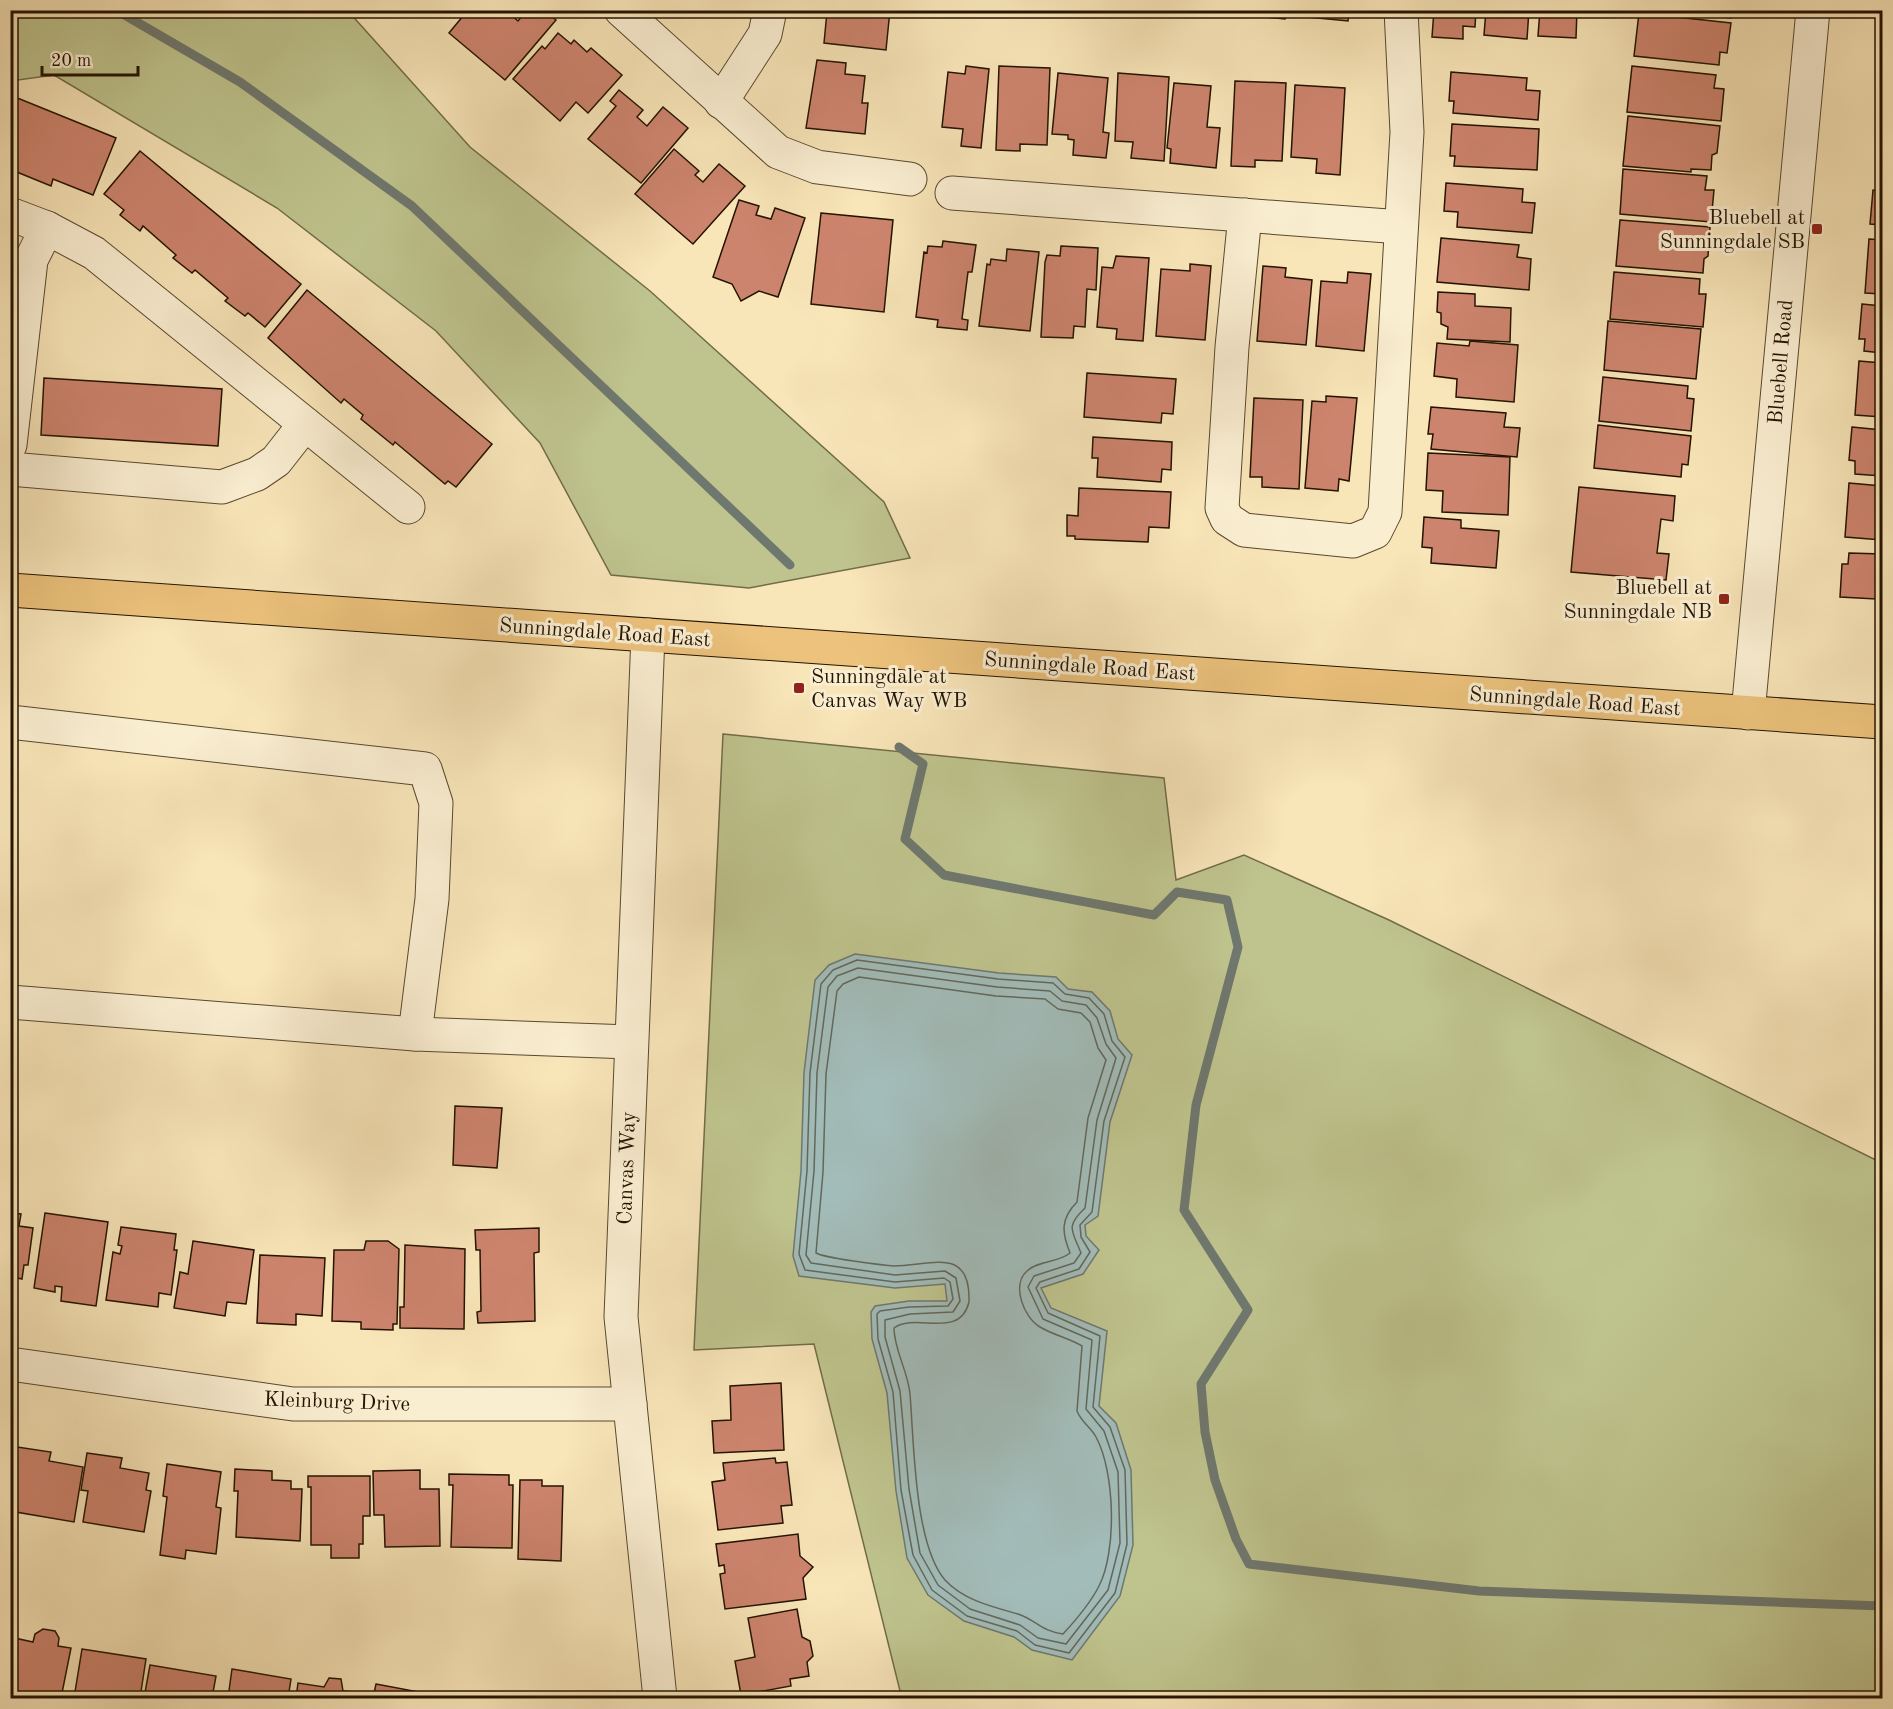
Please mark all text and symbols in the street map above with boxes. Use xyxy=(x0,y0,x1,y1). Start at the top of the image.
scale bar xyxy=(42,39,138,77)
text: 20 m xyxy=(51,52,91,70)
place label: Bluebell at Sunningdale SB xyxy=(1660,208,1805,253)
marker: Bluebell at Sunningdale SB xyxy=(1810,222,1824,236)
street label: Bluebell Road xyxy=(1766,299,1797,426)
place label: Bluebell at Sunningdale NB xyxy=(1564,578,1712,623)
marker: Bluebell at Sunningdale NB xyxy=(1717,592,1731,606)
street label: Sunningdale Road East xyxy=(499,616,711,651)
street label: Sunningdale Road East xyxy=(984,650,1196,685)
place label: Sunningdale at Canvas Way WB xyxy=(811,667,967,712)
marker: Sunningdale at Canvas Way WB xyxy=(792,681,806,695)
street label: Sunningdale Road East xyxy=(1469,685,1681,720)
street label: Canvas Way xyxy=(615,1111,640,1225)
street label: Kleinburg Drive xyxy=(263,1389,411,1416)

